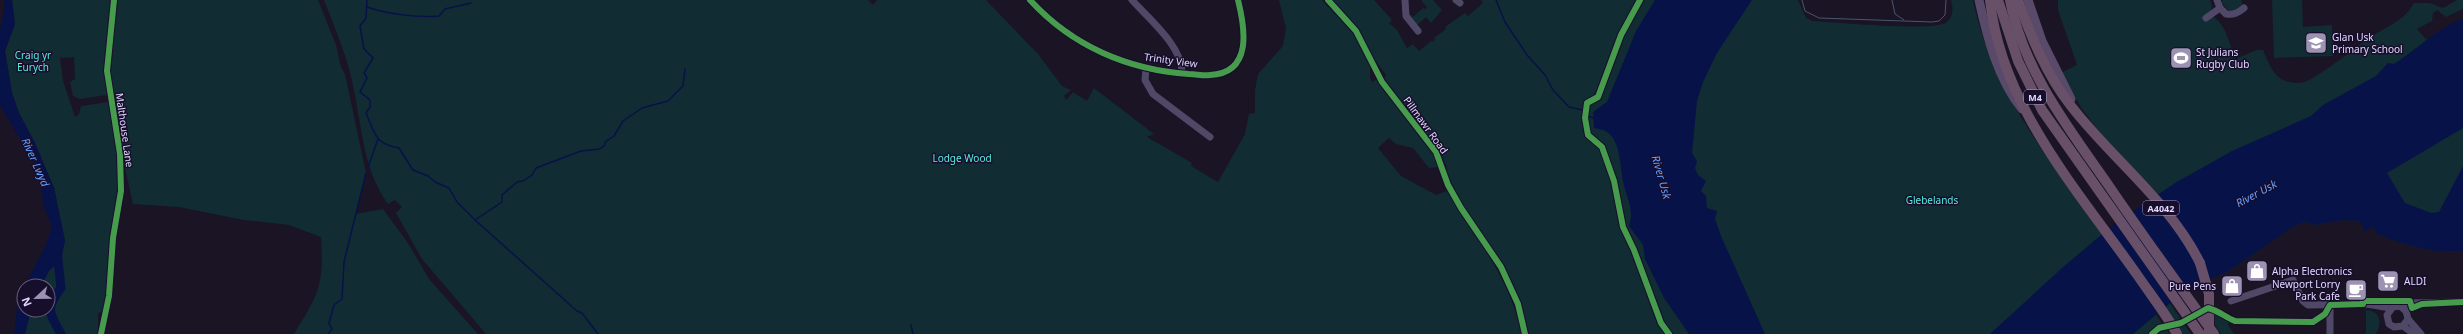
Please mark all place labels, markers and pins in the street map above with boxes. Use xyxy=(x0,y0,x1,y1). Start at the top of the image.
school or university icon: Glan Usk Primary School xyxy=(2303,30,2329,56)
place label: Glan Usk Primary School xyxy=(2332,30,2403,56)
sports icon: St Julians Rugby Club xyxy=(2168,45,2194,71)
place label: St Julians Rugby Club xyxy=(2196,45,2249,71)
shop icon: Alpha Electronics xyxy=(2244,258,2270,284)
place label: Alpha Electronics xyxy=(2272,264,2352,278)
supermarket icon: ALDI xyxy=(2375,268,2401,294)
shop icon: Pure Pens xyxy=(2219,273,2245,299)
place label: ALDI xyxy=(2404,274,2426,288)
place label: Newport Lorry Park Cafe xyxy=(2272,277,2341,303)
cafe icon: Newport Lorry Park Cafe xyxy=(2343,277,2369,303)
place label: Pure Pens xyxy=(2169,279,2216,293)

